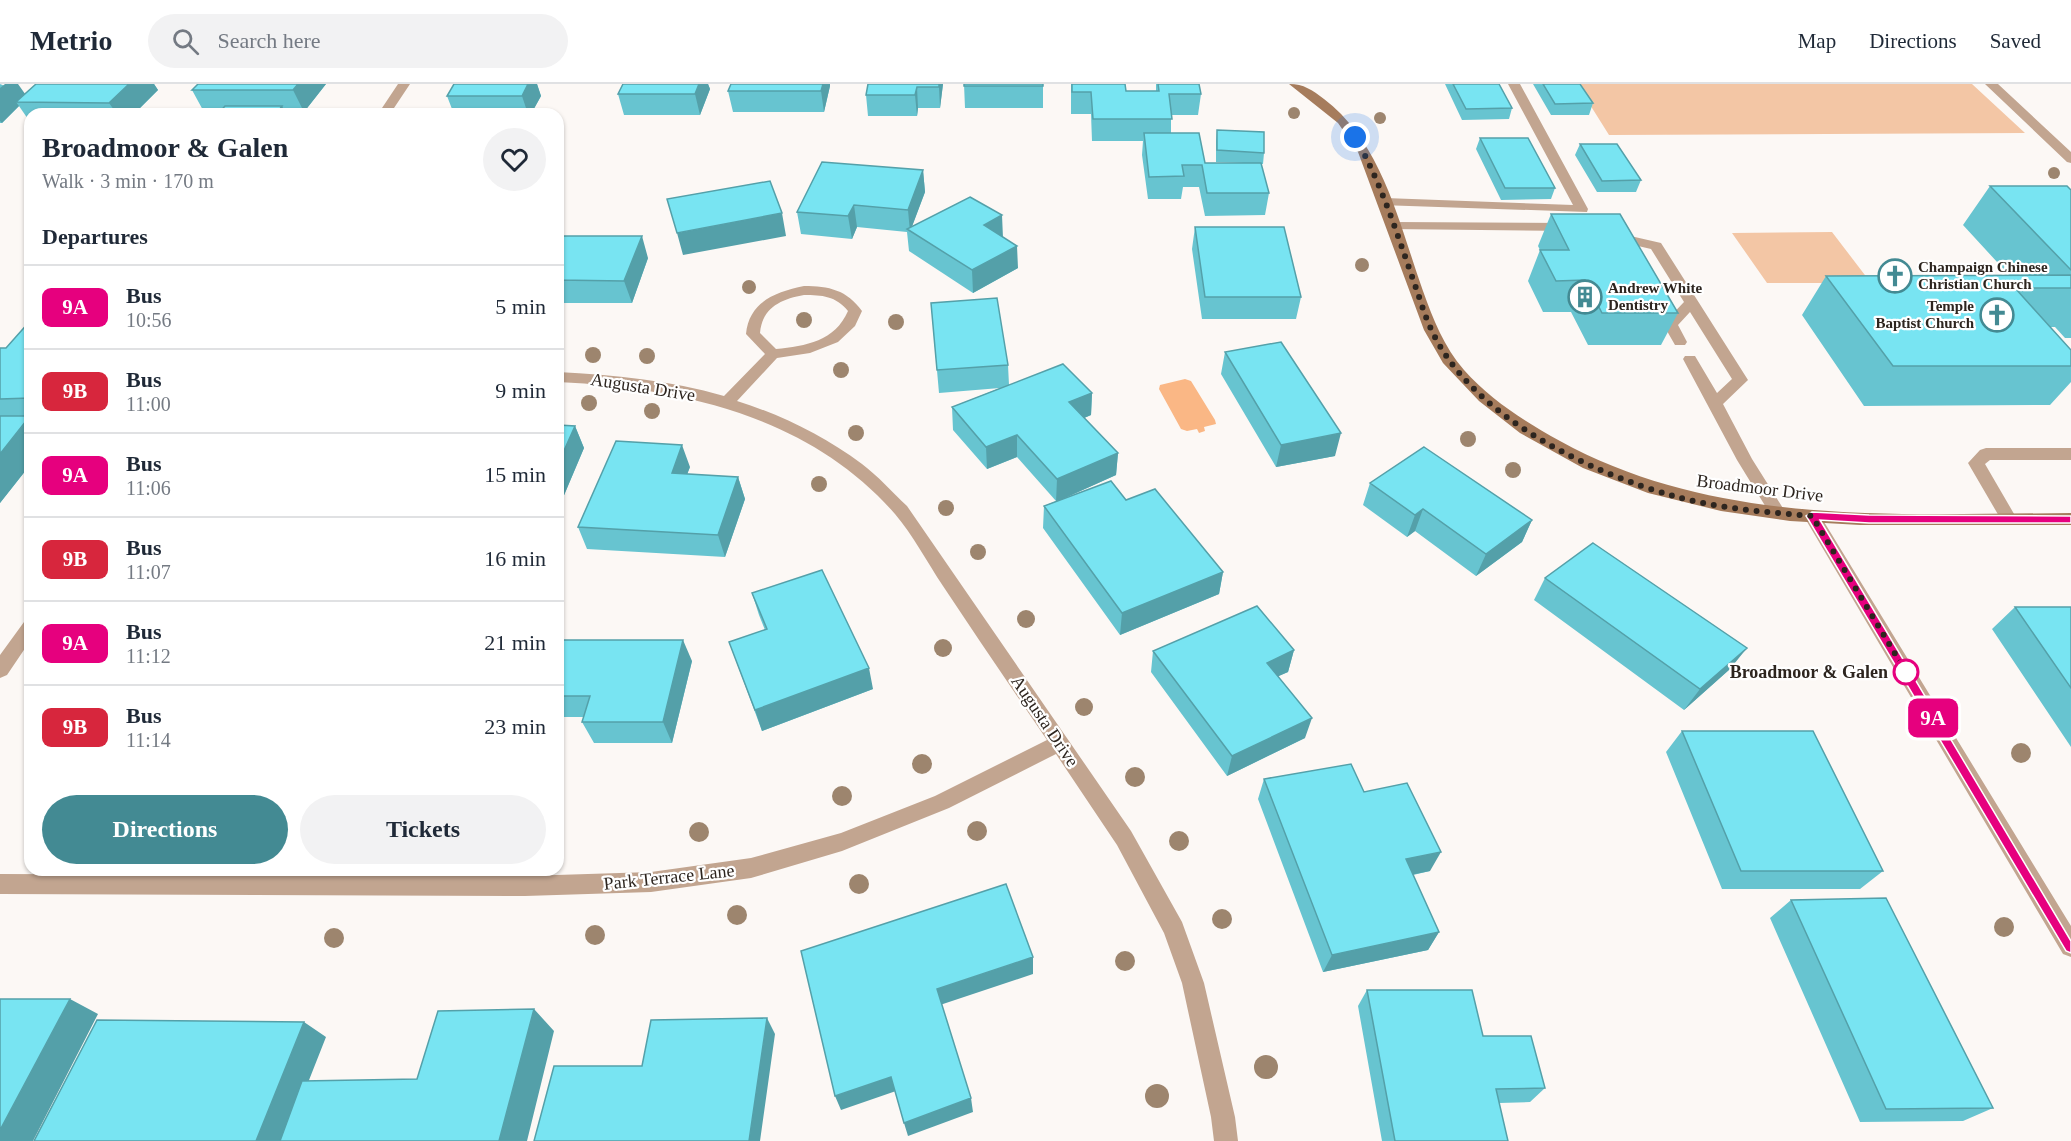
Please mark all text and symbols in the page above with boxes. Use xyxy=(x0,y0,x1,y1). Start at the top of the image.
search box xyxy=(148,14,568,68)
text: Metrio xyxy=(30,25,112,56)
icon: search xyxy=(169,25,202,58)
text: Search here xyxy=(217,28,321,53)
text: Map xyxy=(1798,29,1836,53)
text: Directions xyxy=(1869,29,1957,53)
text: Saved xyxy=(1990,29,2041,53)
your location xyxy=(1340,122,1370,152)
button: heart xyxy=(483,128,546,191)
text: Broadmoor & Galen xyxy=(42,132,288,163)
text: Walk · 3 min · 170 m xyxy=(42,170,214,192)
text: Departures xyxy=(42,224,148,249)
church icon: Champaign Chinese Christian Church xyxy=(1877,258,1913,294)
place label: Champaign Chinese Christian Church xyxy=(1918,259,2048,292)
building icon: Andrew White Dentistry xyxy=(1567,279,1603,315)
place label: Andrew White Dentistry xyxy=(1608,280,1702,313)
text: Bus xyxy=(126,283,161,308)
text: 5 min xyxy=(495,294,546,319)
text: 9A xyxy=(62,295,88,319)
church icon: Temple Baptist Church xyxy=(1979,297,2015,333)
place label: Temple Baptist Church xyxy=(1876,298,1975,331)
text: 10:56 xyxy=(126,309,172,331)
text: Bus xyxy=(126,367,161,392)
street label: Augusta Drive xyxy=(589,369,697,405)
text: 9 min xyxy=(495,378,546,403)
text: 9B xyxy=(63,379,87,403)
text: 11:00 xyxy=(126,393,171,415)
text: Bus xyxy=(126,451,161,476)
text: 15 min xyxy=(484,462,546,487)
text: 9A xyxy=(62,463,88,487)
street label: Broadmoor Drive xyxy=(1696,470,1824,506)
text: 11:06 xyxy=(126,477,171,499)
text: Bus xyxy=(126,535,161,560)
text: 16 min xyxy=(484,546,546,571)
text: 9B xyxy=(63,547,87,571)
text: 11:07 xyxy=(126,561,171,583)
text: Bus xyxy=(126,619,161,644)
text: 21 min xyxy=(484,630,546,655)
text: 9A xyxy=(62,631,88,655)
text: 11:12 xyxy=(126,645,171,667)
marker: Broadmoor & Galen xyxy=(1893,659,1919,685)
place label: Broadmoor & Galen xyxy=(1730,662,1888,682)
street label: Augusta Drive xyxy=(1007,672,1083,770)
line badge: 9A xyxy=(1906,698,1960,738)
text: Bus xyxy=(126,703,161,728)
text: 9A xyxy=(1920,706,1946,730)
text: 23 min xyxy=(484,714,546,739)
text: 9B xyxy=(63,715,87,739)
text: 11:14 xyxy=(126,729,171,751)
button: Directions xyxy=(42,795,288,864)
button: Tickets xyxy=(300,795,546,864)
street label: Park Terrace Lane xyxy=(603,860,735,894)

